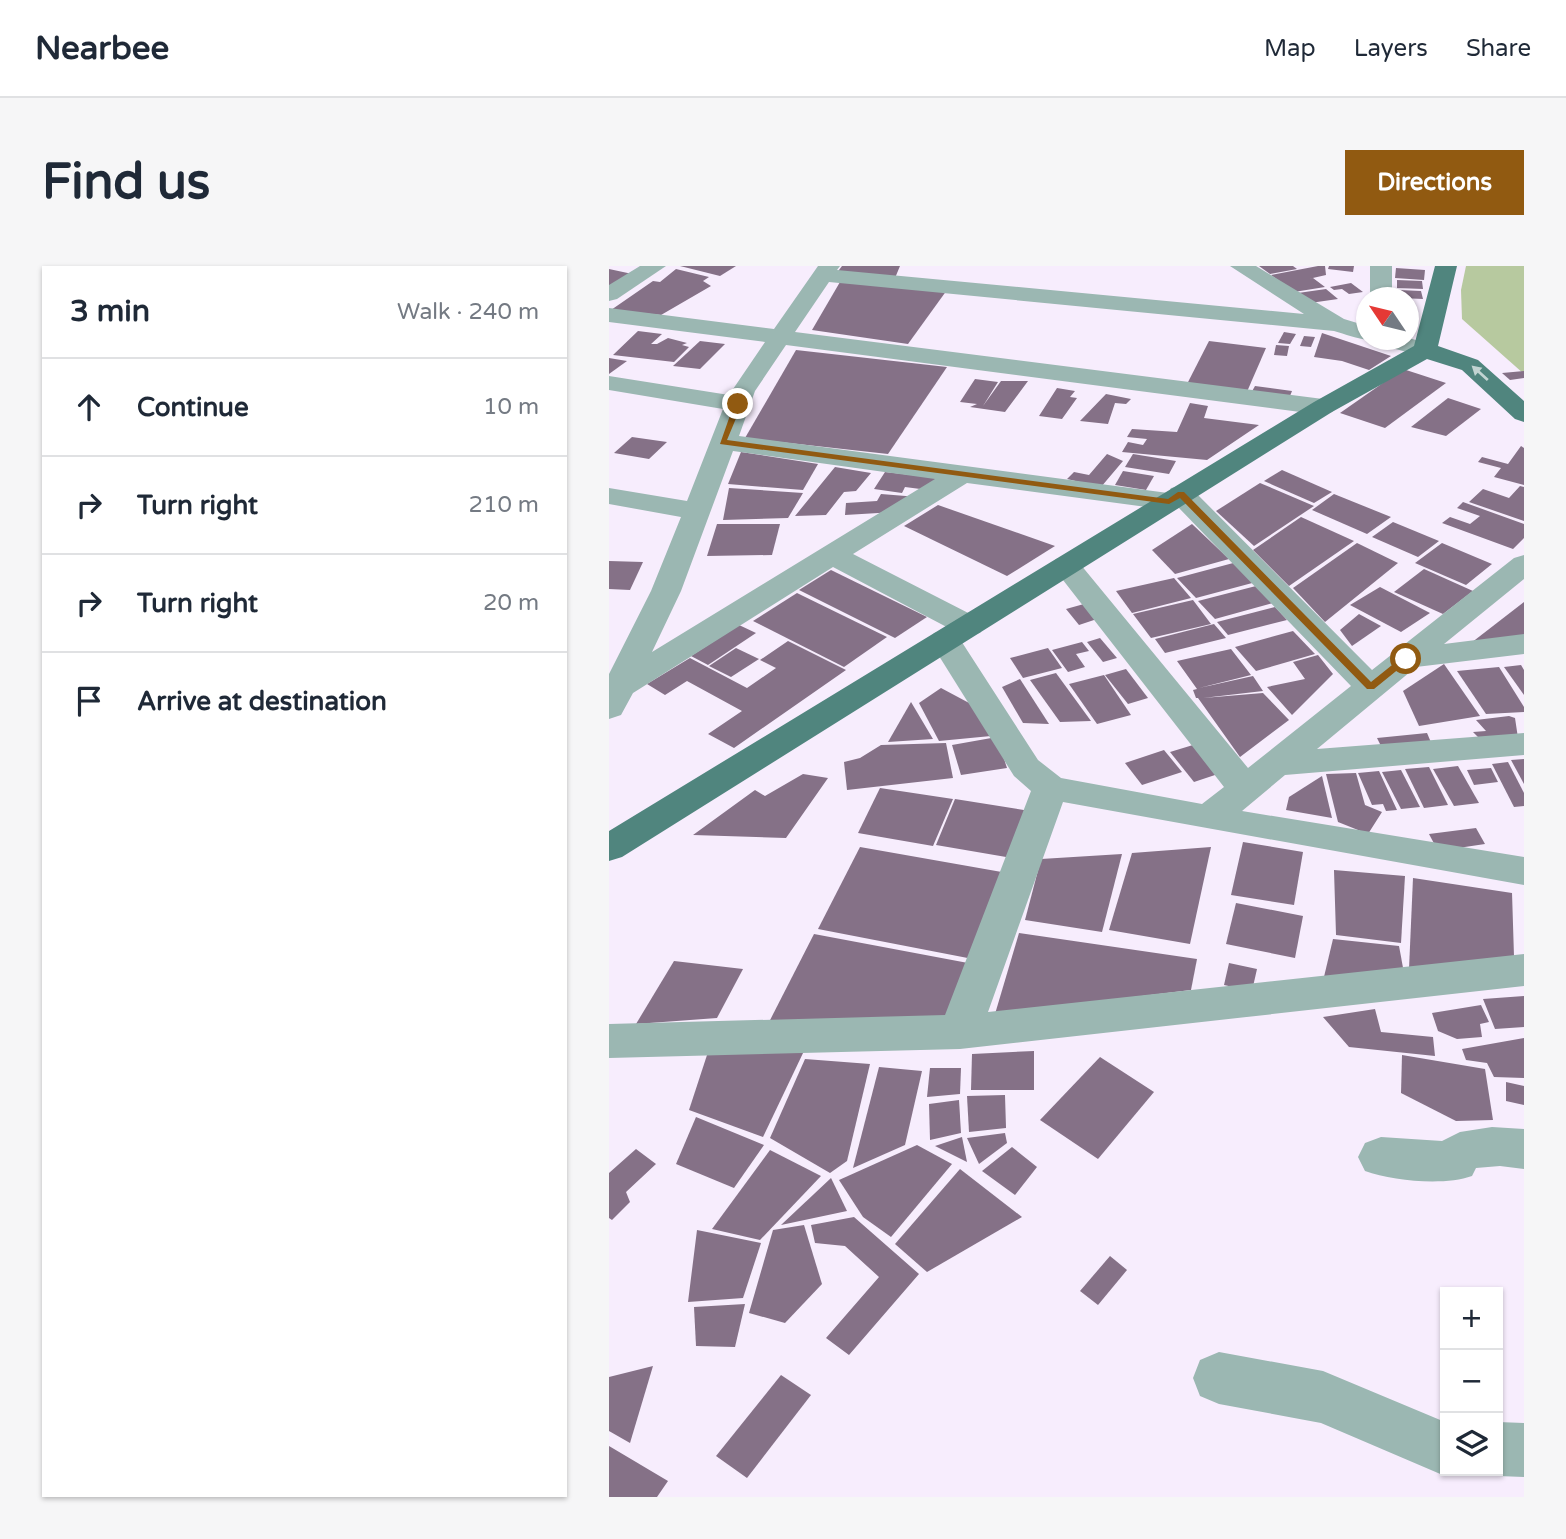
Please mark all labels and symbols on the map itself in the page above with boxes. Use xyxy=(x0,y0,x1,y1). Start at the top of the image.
north arrow xyxy=(1356,287,1419,350)
one-way arrow xyxy=(1471,366,1488,382)
route end xyxy=(722,388,753,419)
route start xyxy=(1390,643,1421,674)

